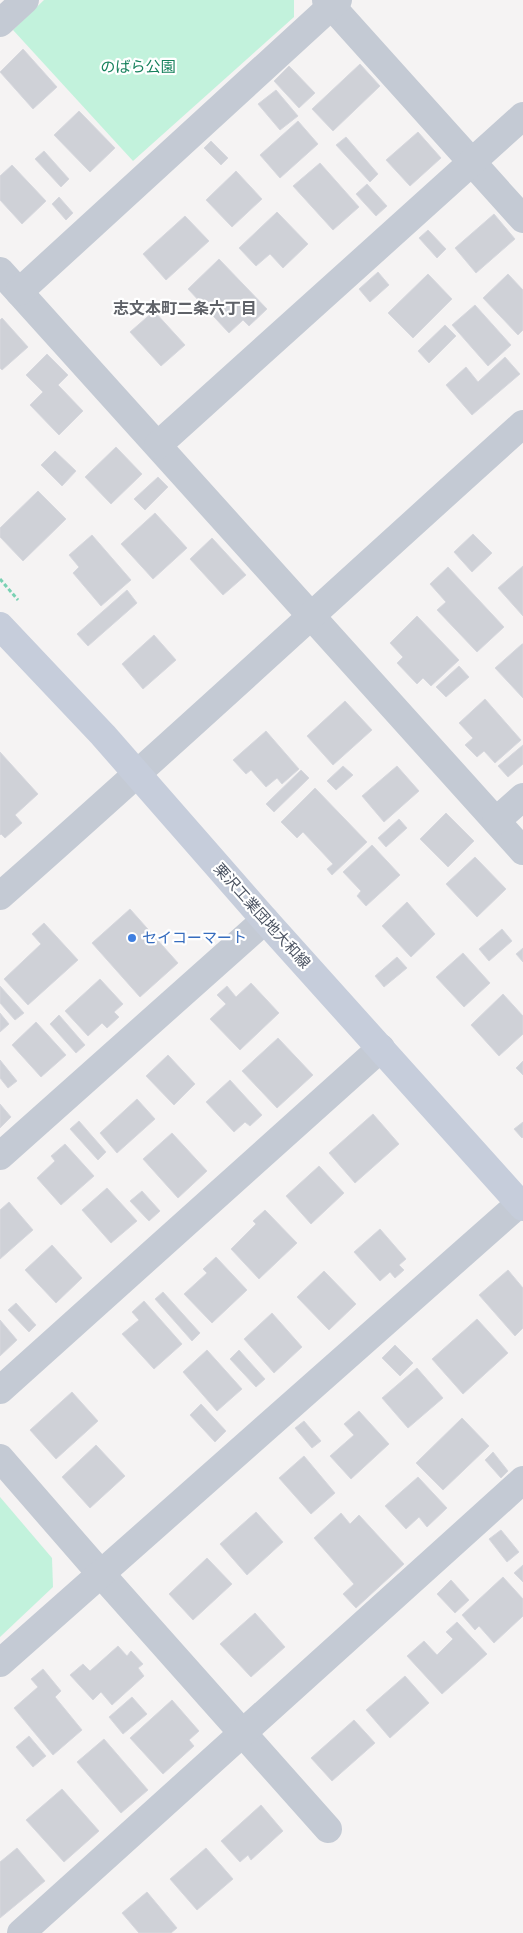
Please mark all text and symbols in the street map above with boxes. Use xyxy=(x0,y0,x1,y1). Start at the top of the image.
park label: のばら公園 xyxy=(100,57,176,76)
district label: 志文本町二条六丁目 xyxy=(113,298,257,318)
street label: 栗沢工業団地大和線 xyxy=(210,859,315,972)
place label: セイコーマート xyxy=(142,928,247,947)
marker: セイコーマート xyxy=(126,932,138,944)

